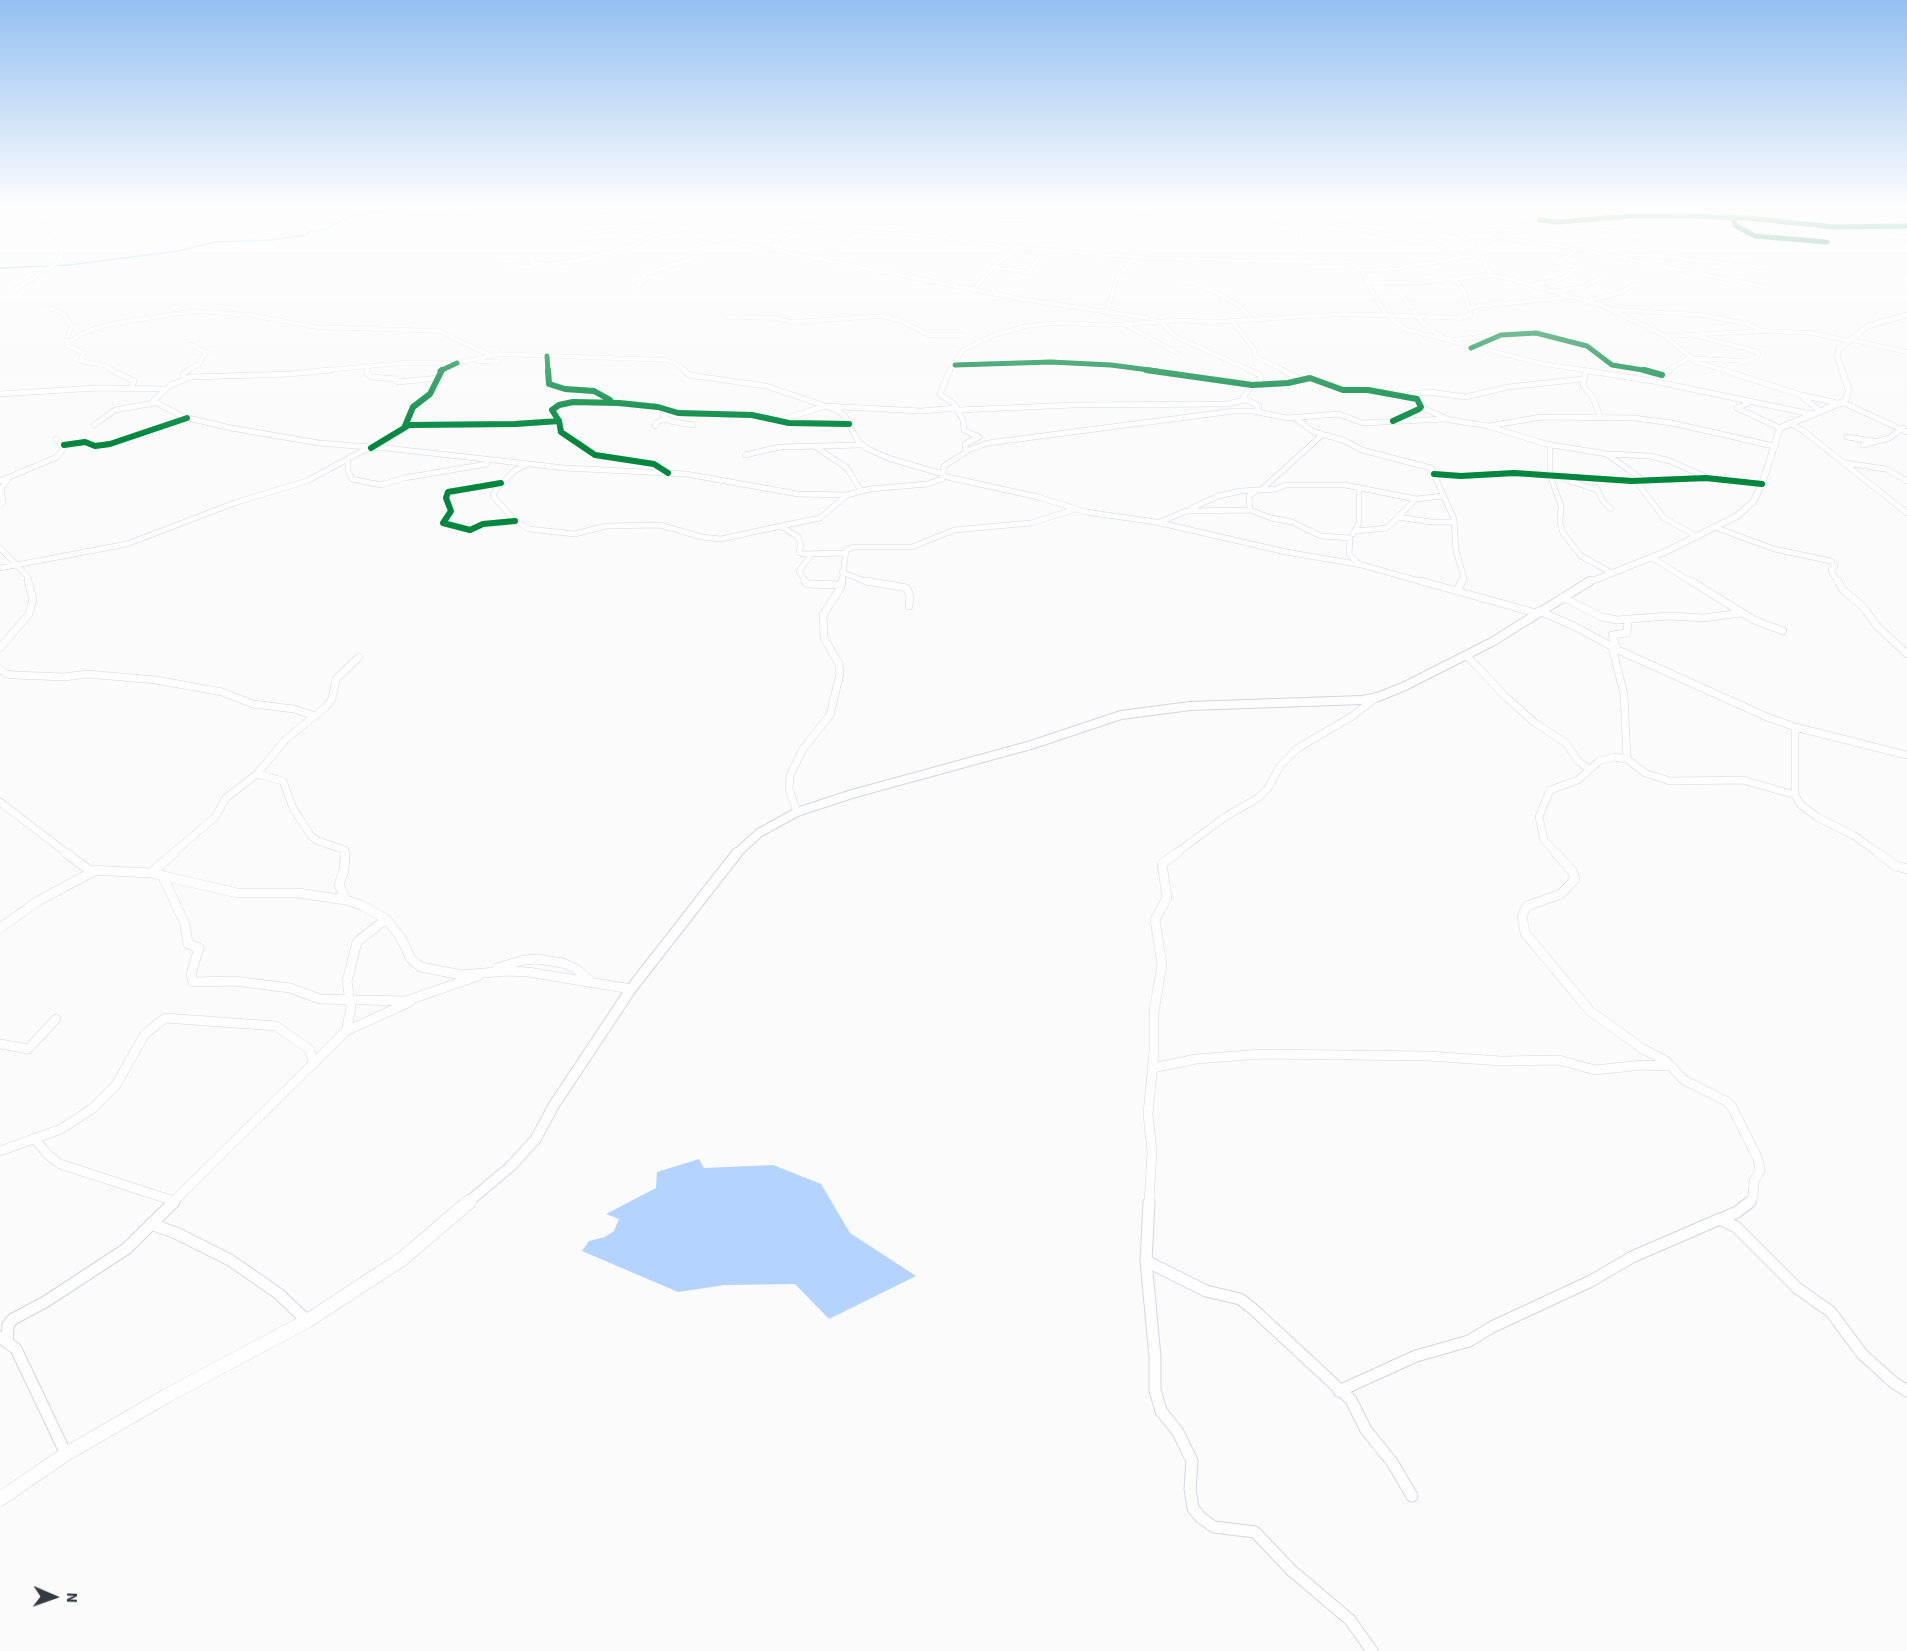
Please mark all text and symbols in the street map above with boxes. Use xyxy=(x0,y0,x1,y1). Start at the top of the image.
north arrow xyxy=(24,1567,84,1627)
text: N xyxy=(61,1592,83,1603)

